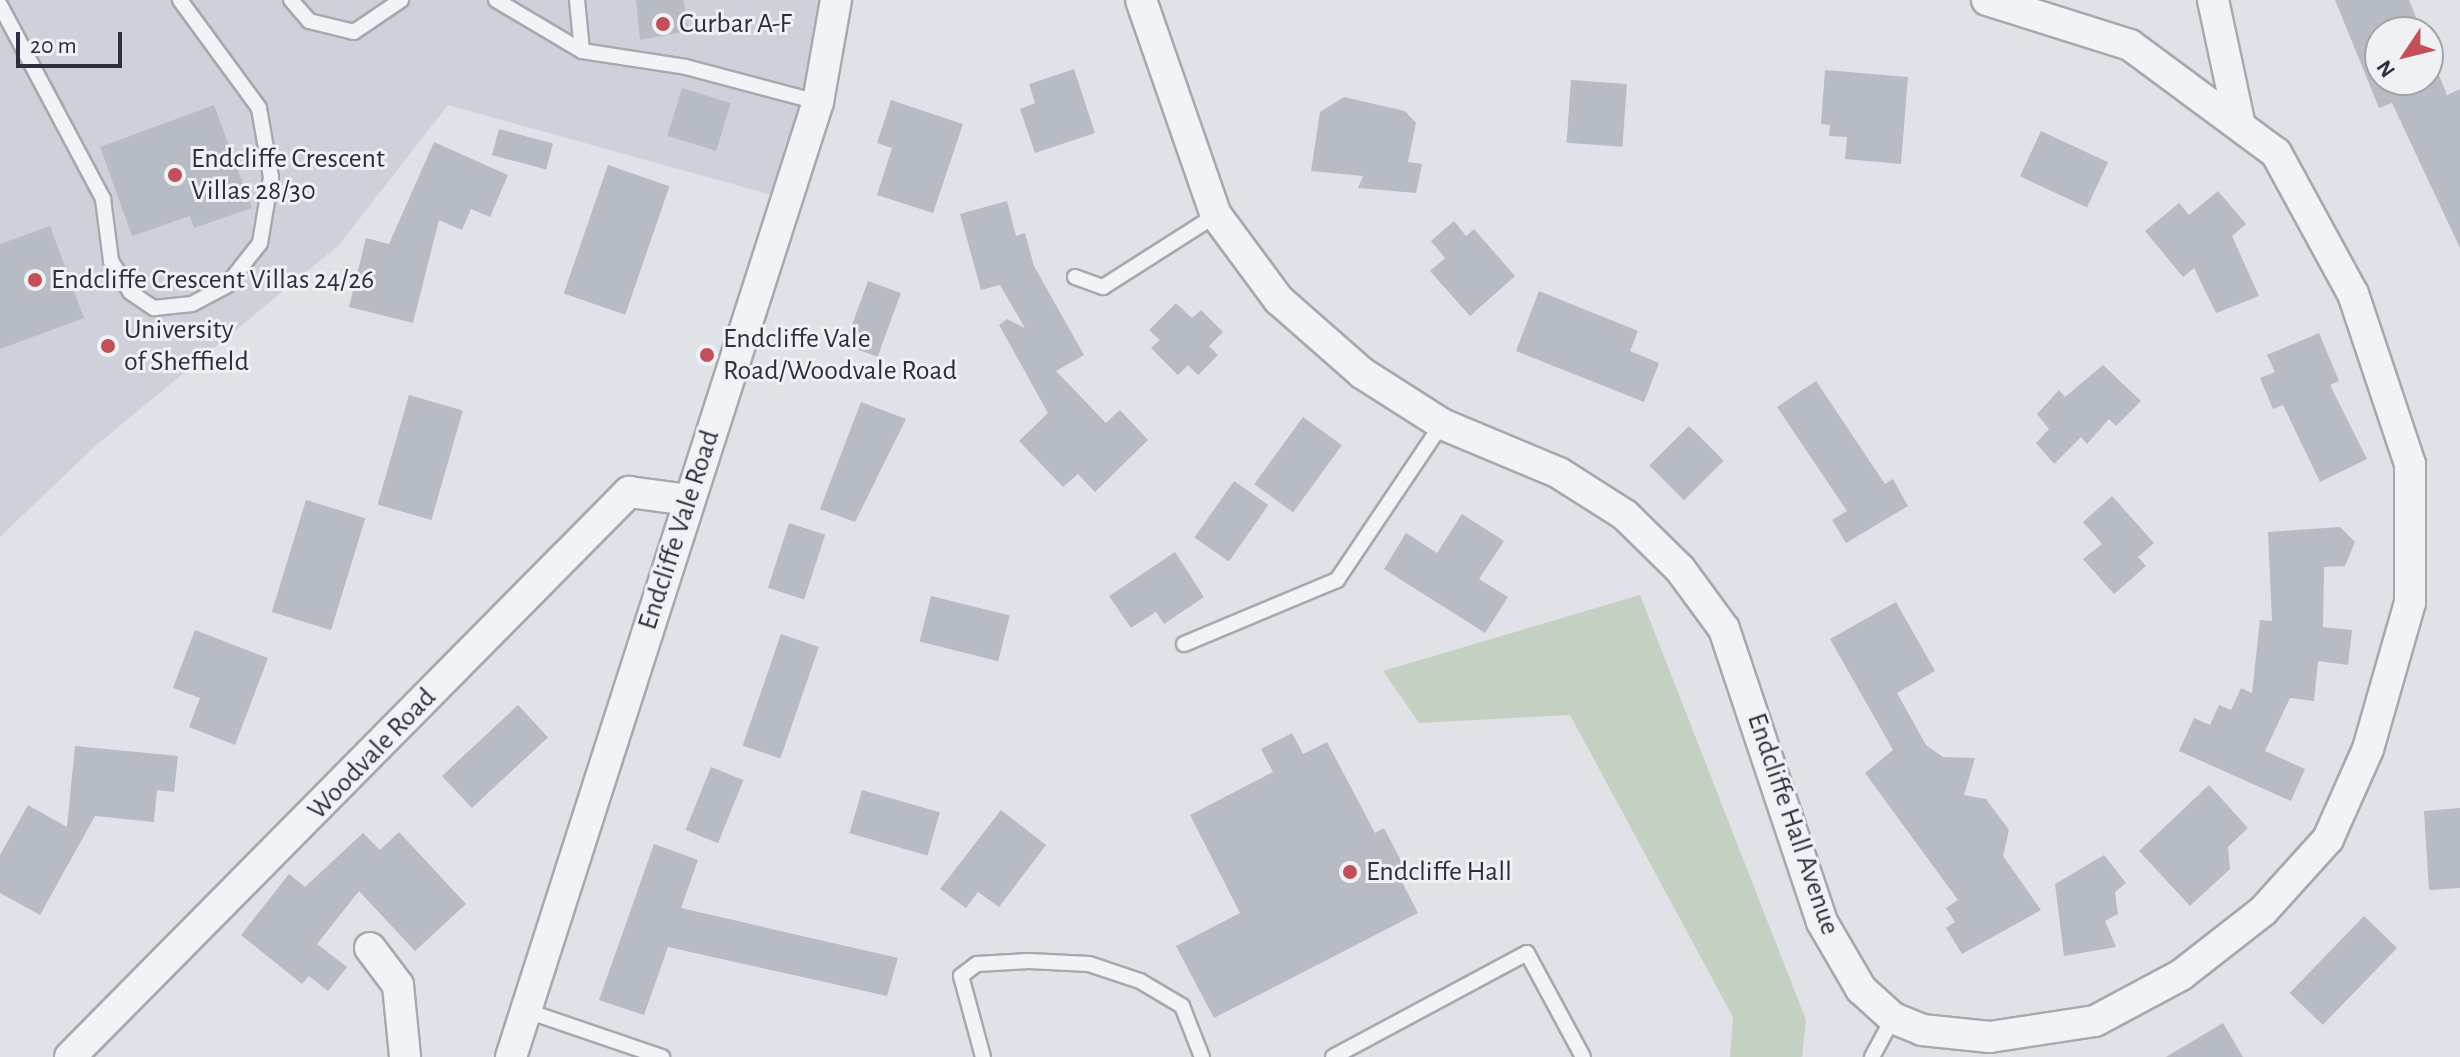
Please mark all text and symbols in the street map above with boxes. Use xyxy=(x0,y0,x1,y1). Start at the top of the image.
place label: Curbar A-F xyxy=(679,7,792,41)
marker: Curbar A-F xyxy=(654,15,672,33)
scale bar xyxy=(20,16,126,66)
north arrow xyxy=(2364,16,2444,96)
text: 20 m xyxy=(30,34,77,58)
text: N xyxy=(2373,56,2399,81)
place label: Endcliffe Crescent Villas 28/30 xyxy=(191,142,385,208)
marker: Endcliffe Crescent Villas 28/30 xyxy=(166,166,184,184)
place label: Endcliffe Crescent Villas 24/26 xyxy=(51,263,374,297)
marker: Endcliffe Crescent Villas 24/26 xyxy=(26,271,44,289)
place label: University of Sheffield xyxy=(124,313,249,379)
place label: Endcliffe Vale Road/Woodvale Road xyxy=(723,322,957,388)
marker: University of Sheffield xyxy=(99,337,117,355)
marker: Endcliffe Vale Road/Woodvale Road xyxy=(698,346,716,364)
street label: Endcliffe Vale Road xyxy=(631,426,727,634)
street label: Woodvale Road xyxy=(301,681,443,827)
street label: Endcliffe Hall Avenue xyxy=(1739,709,1847,939)
place label: Endcliffe Hall xyxy=(1366,855,1512,889)
marker: Endcliffe Hall xyxy=(1341,863,1359,881)

